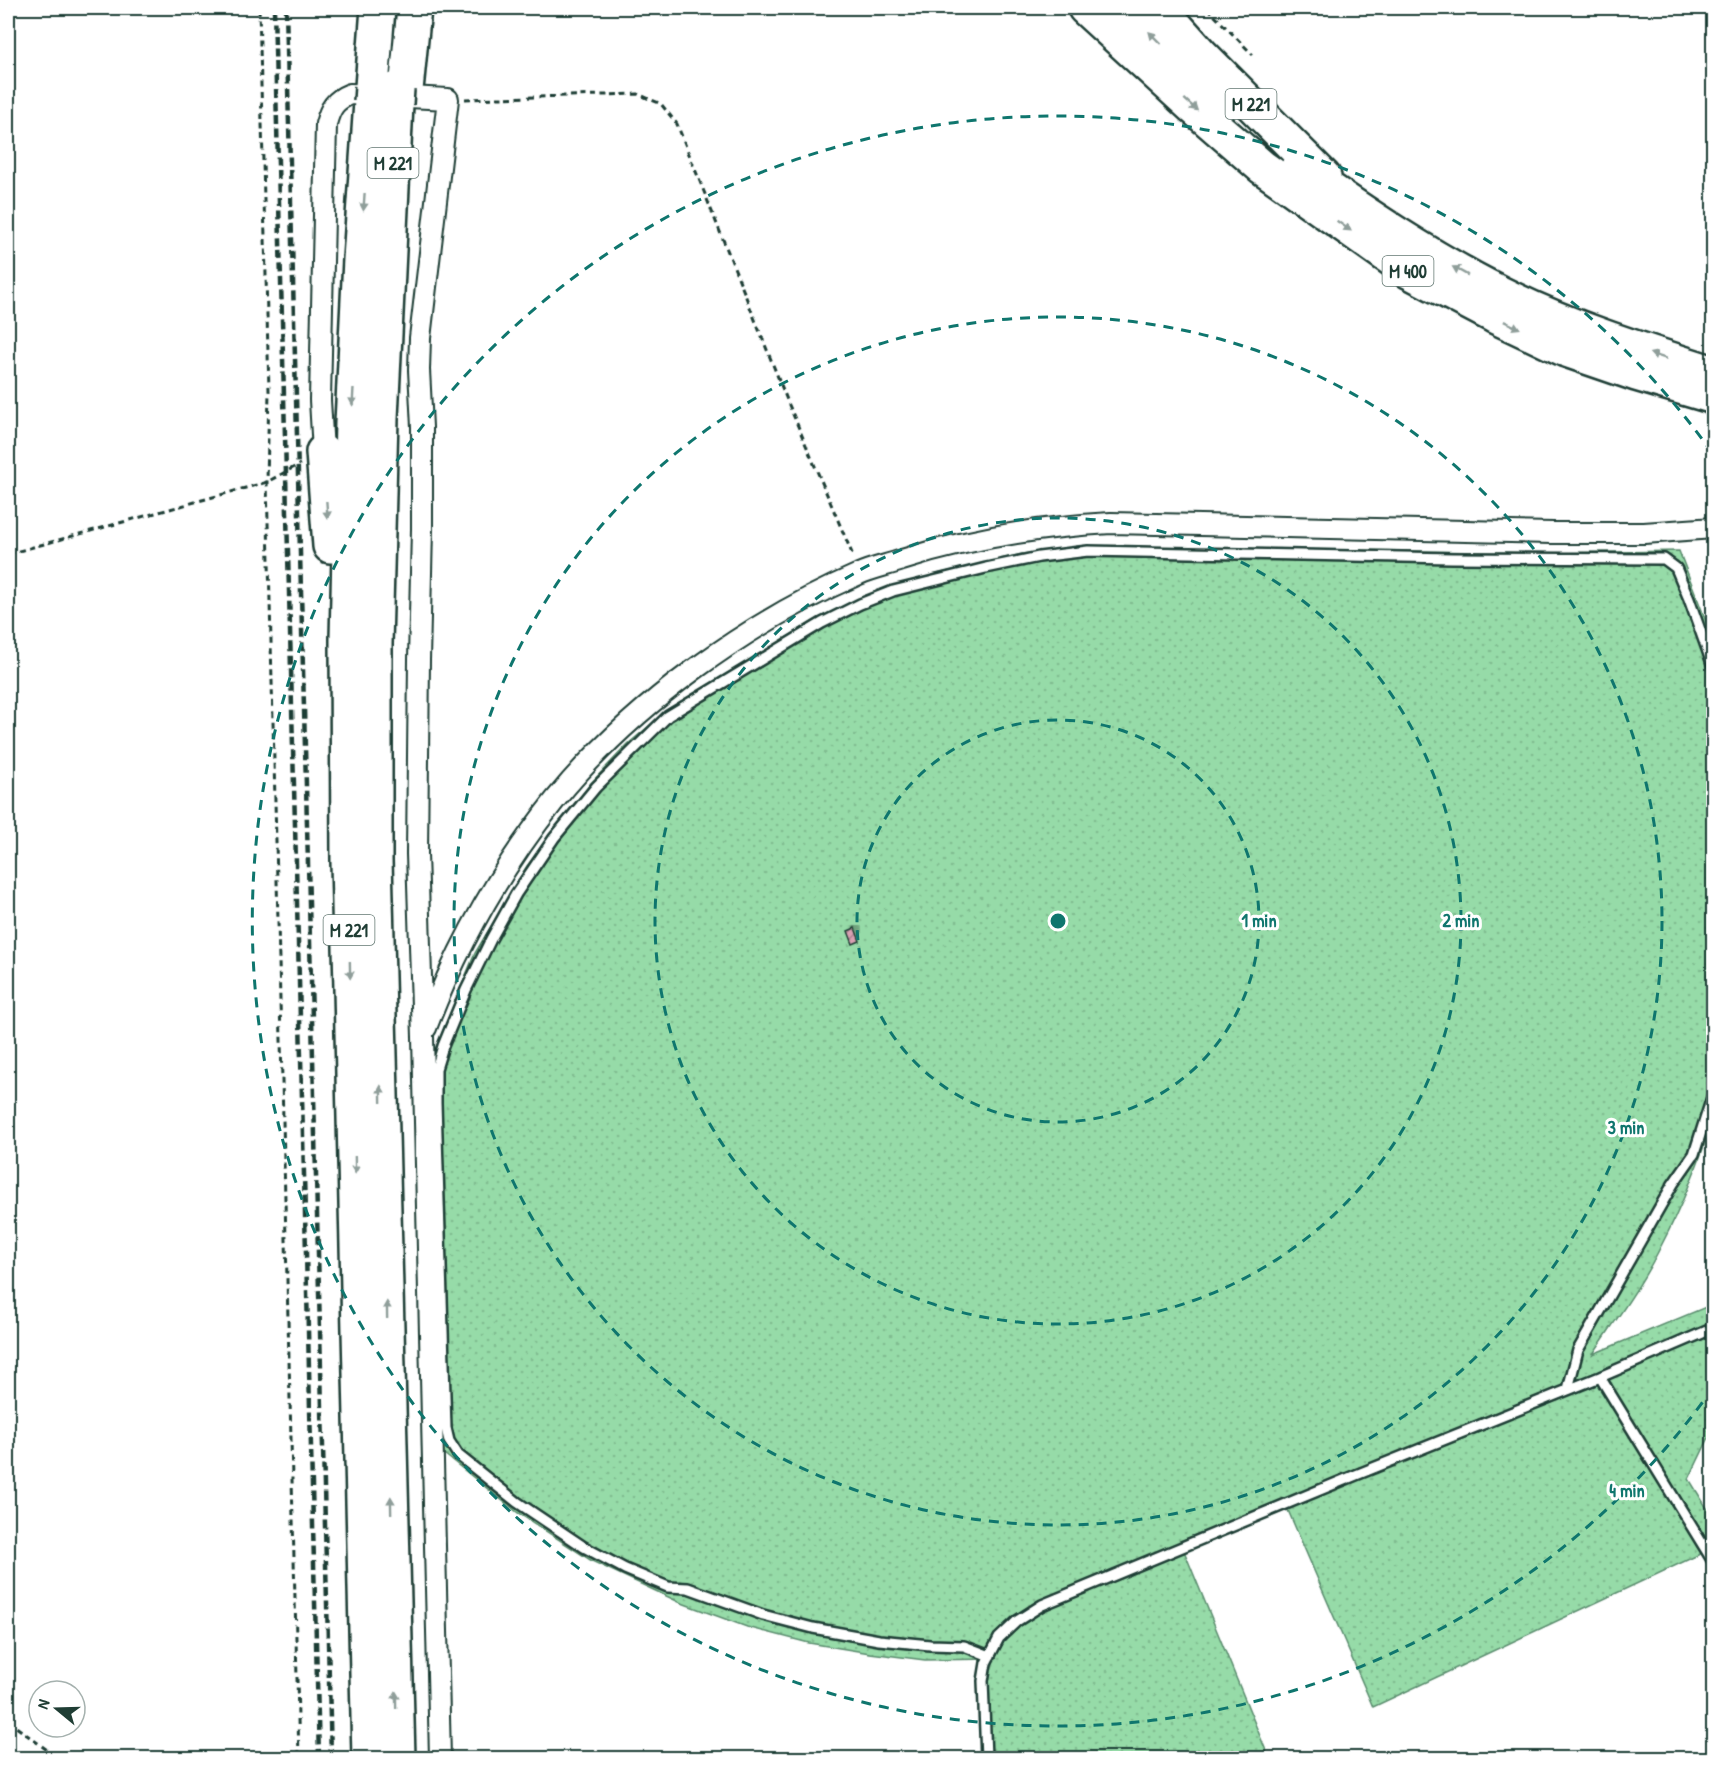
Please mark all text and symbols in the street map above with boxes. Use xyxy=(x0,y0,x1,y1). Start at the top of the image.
one-way arrow xyxy=(1149,32,1163,46)
road number: M 221 xyxy=(1226,89,1276,119)
one-way arrow xyxy=(1183,98,1198,111)
road number: M 221 xyxy=(368,148,418,178)
one-way arrow xyxy=(359,193,368,212)
one-way arrow xyxy=(1335,220,1351,232)
road number: M 400 xyxy=(1382,256,1434,286)
one-way arrow xyxy=(1451,266,1468,276)
one-way arrow xyxy=(1503,320,1520,329)
one-way arrow xyxy=(1649,350,1667,360)
one-way arrow xyxy=(348,388,357,407)
one-way arrow xyxy=(323,500,332,519)
text: 1 min xyxy=(1241,908,1277,933)
text: 2 min xyxy=(1443,908,1479,933)
centre of rings xyxy=(1048,911,1068,931)
road number: M 221 xyxy=(324,915,374,945)
one-way arrow xyxy=(346,960,355,979)
one-way arrow xyxy=(376,1085,386,1104)
text: 3 min xyxy=(1608,1115,1644,1140)
one-way arrow xyxy=(350,1155,360,1174)
one-way arrow xyxy=(382,1301,391,1320)
text: 4 min xyxy=(1609,1478,1645,1503)
one-way arrow xyxy=(387,1496,396,1515)
north arrow xyxy=(27,1679,87,1739)
one-way arrow xyxy=(391,1691,401,1710)
text: N xyxy=(31,1696,55,1712)

